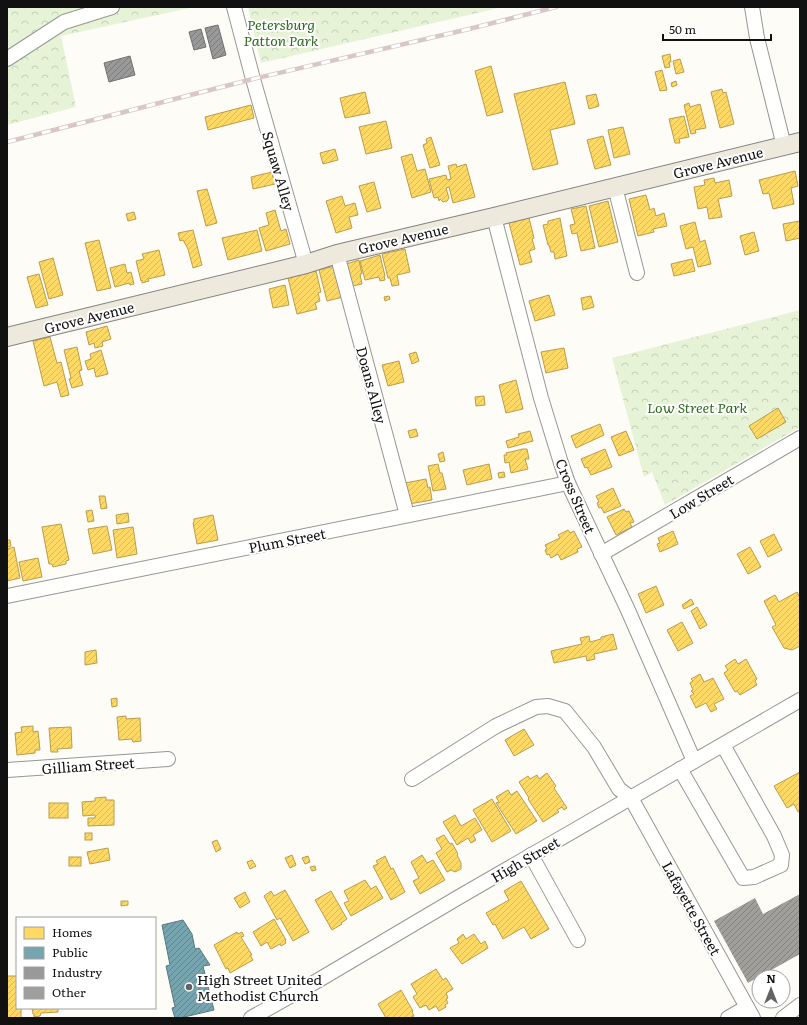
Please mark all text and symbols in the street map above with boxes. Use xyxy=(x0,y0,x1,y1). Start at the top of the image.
park label: Petersburg Patton Park xyxy=(244,14,319,50)
scale bar xyxy=(663,16,771,42)
text: 50 m xyxy=(669,20,696,38)
street label: Squaw Alley xyxy=(258,129,300,214)
street label: Grove Avenue xyxy=(671,141,765,183)
street label: Grove Avenue xyxy=(356,218,450,258)
street label: Grove Avenue xyxy=(42,296,136,338)
street label: Doans Alley xyxy=(352,344,392,427)
park label: Low Street Park xyxy=(647,397,747,417)
street label: Cross Street xyxy=(551,455,601,537)
street label: Low Street xyxy=(665,469,737,523)
street label: Plum Street xyxy=(247,523,328,557)
street label: Gilliam Street xyxy=(41,752,135,778)
street label: High Street xyxy=(487,831,563,887)
street label: Lafayette Street xyxy=(658,857,726,959)
legend xyxy=(16,917,156,1009)
text: Homes xyxy=(52,923,92,941)
text: Public xyxy=(52,943,88,961)
text: Industry xyxy=(52,963,102,981)
place label: High Street United Methodist Church xyxy=(197,969,322,1005)
north arrow xyxy=(751,969,791,1009)
text: N xyxy=(766,970,776,986)
marker: High Street United Methodist Church xyxy=(184,982,194,992)
text: Other xyxy=(52,983,86,1001)

